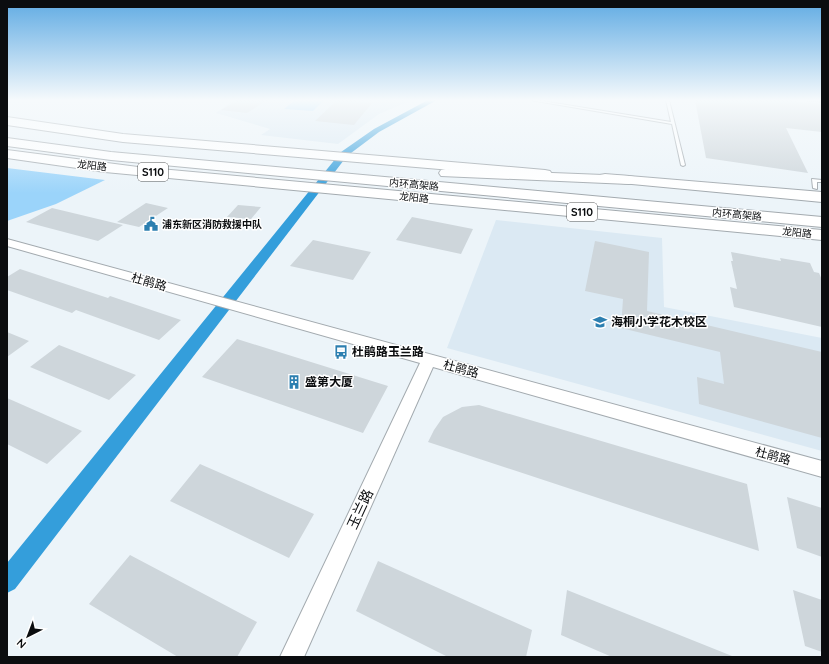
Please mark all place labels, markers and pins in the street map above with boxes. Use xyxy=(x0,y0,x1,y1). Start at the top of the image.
public building icon: 浦东新区消防救援中队 xyxy=(143,216,159,232)
place label: 浦东新区消防救援中队 xyxy=(162,218,262,231)
school or university icon: 海桐小学花木校区 xyxy=(592,314,608,330)
place label: 海桐小学花木校区 xyxy=(611,314,707,329)
bus stop icon: 杜鹃路玉兰路 xyxy=(333,344,349,360)
place label: 杜鹃路玉兰路 xyxy=(352,344,424,359)
building icon: 盛第大厦 xyxy=(286,374,302,390)
place label: 盛第大厦 xyxy=(305,374,353,389)

